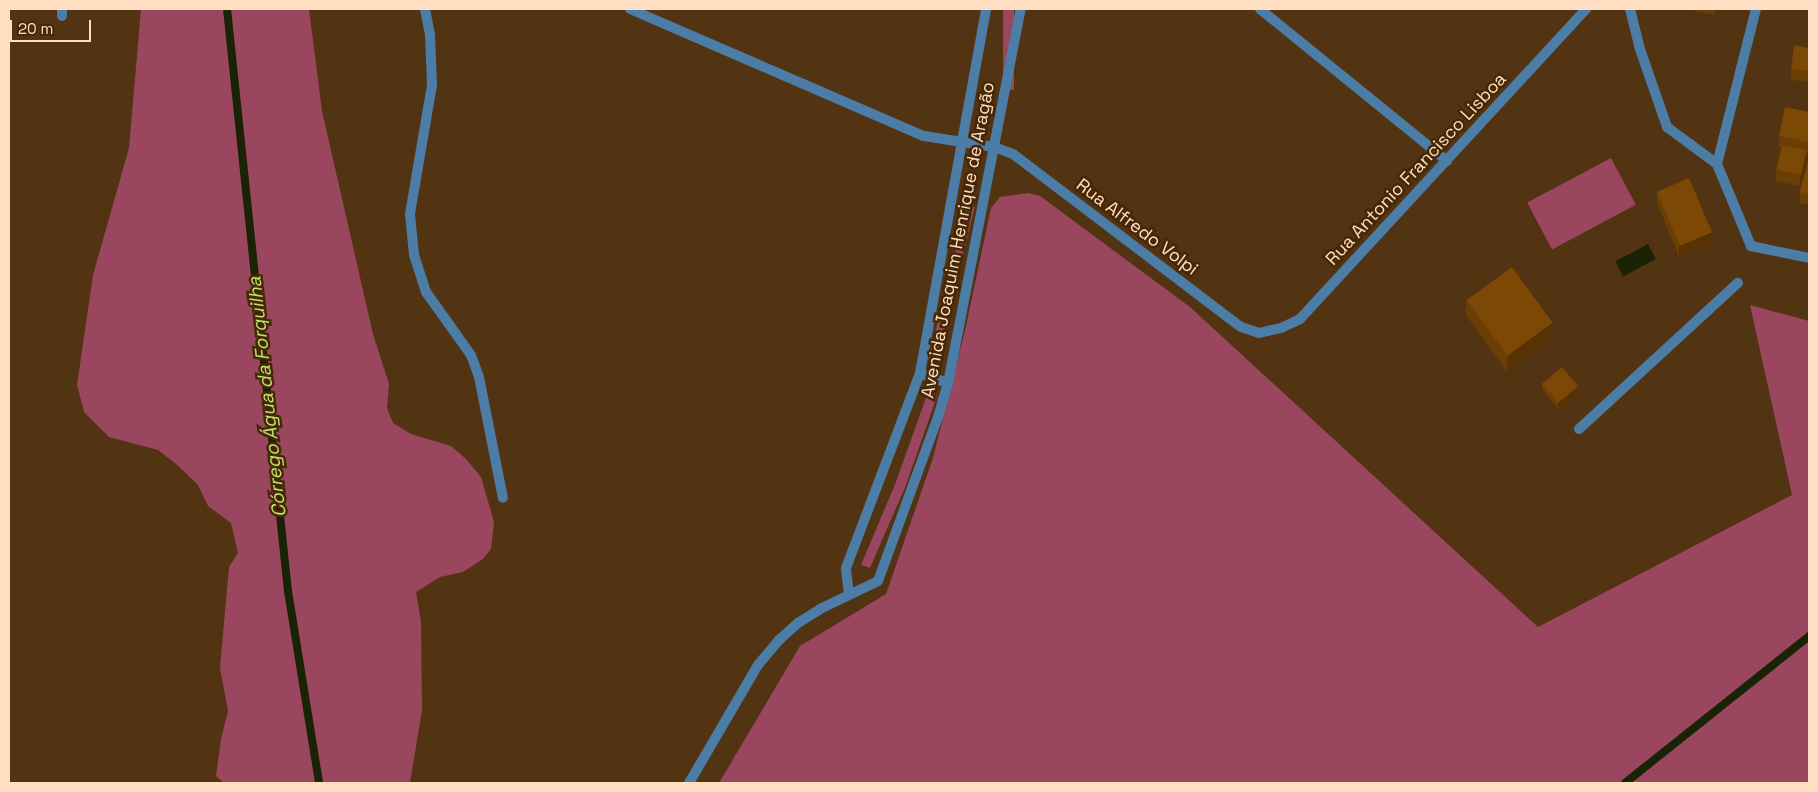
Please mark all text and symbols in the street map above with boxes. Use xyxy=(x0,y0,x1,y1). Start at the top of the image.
scale bar xyxy=(12,10,94,42)
text: 20 m xyxy=(18,19,53,38)
street label: Rua Antonio Francisco Lisboa xyxy=(1321,68,1511,270)
street label: Avenida Joaquim Henrique de Aragão xyxy=(917,80,999,400)
street label: Rua Alfredo Volpi xyxy=(1072,174,1202,280)
water label: Córrego Água da Forquilha xyxy=(243,275,291,519)

